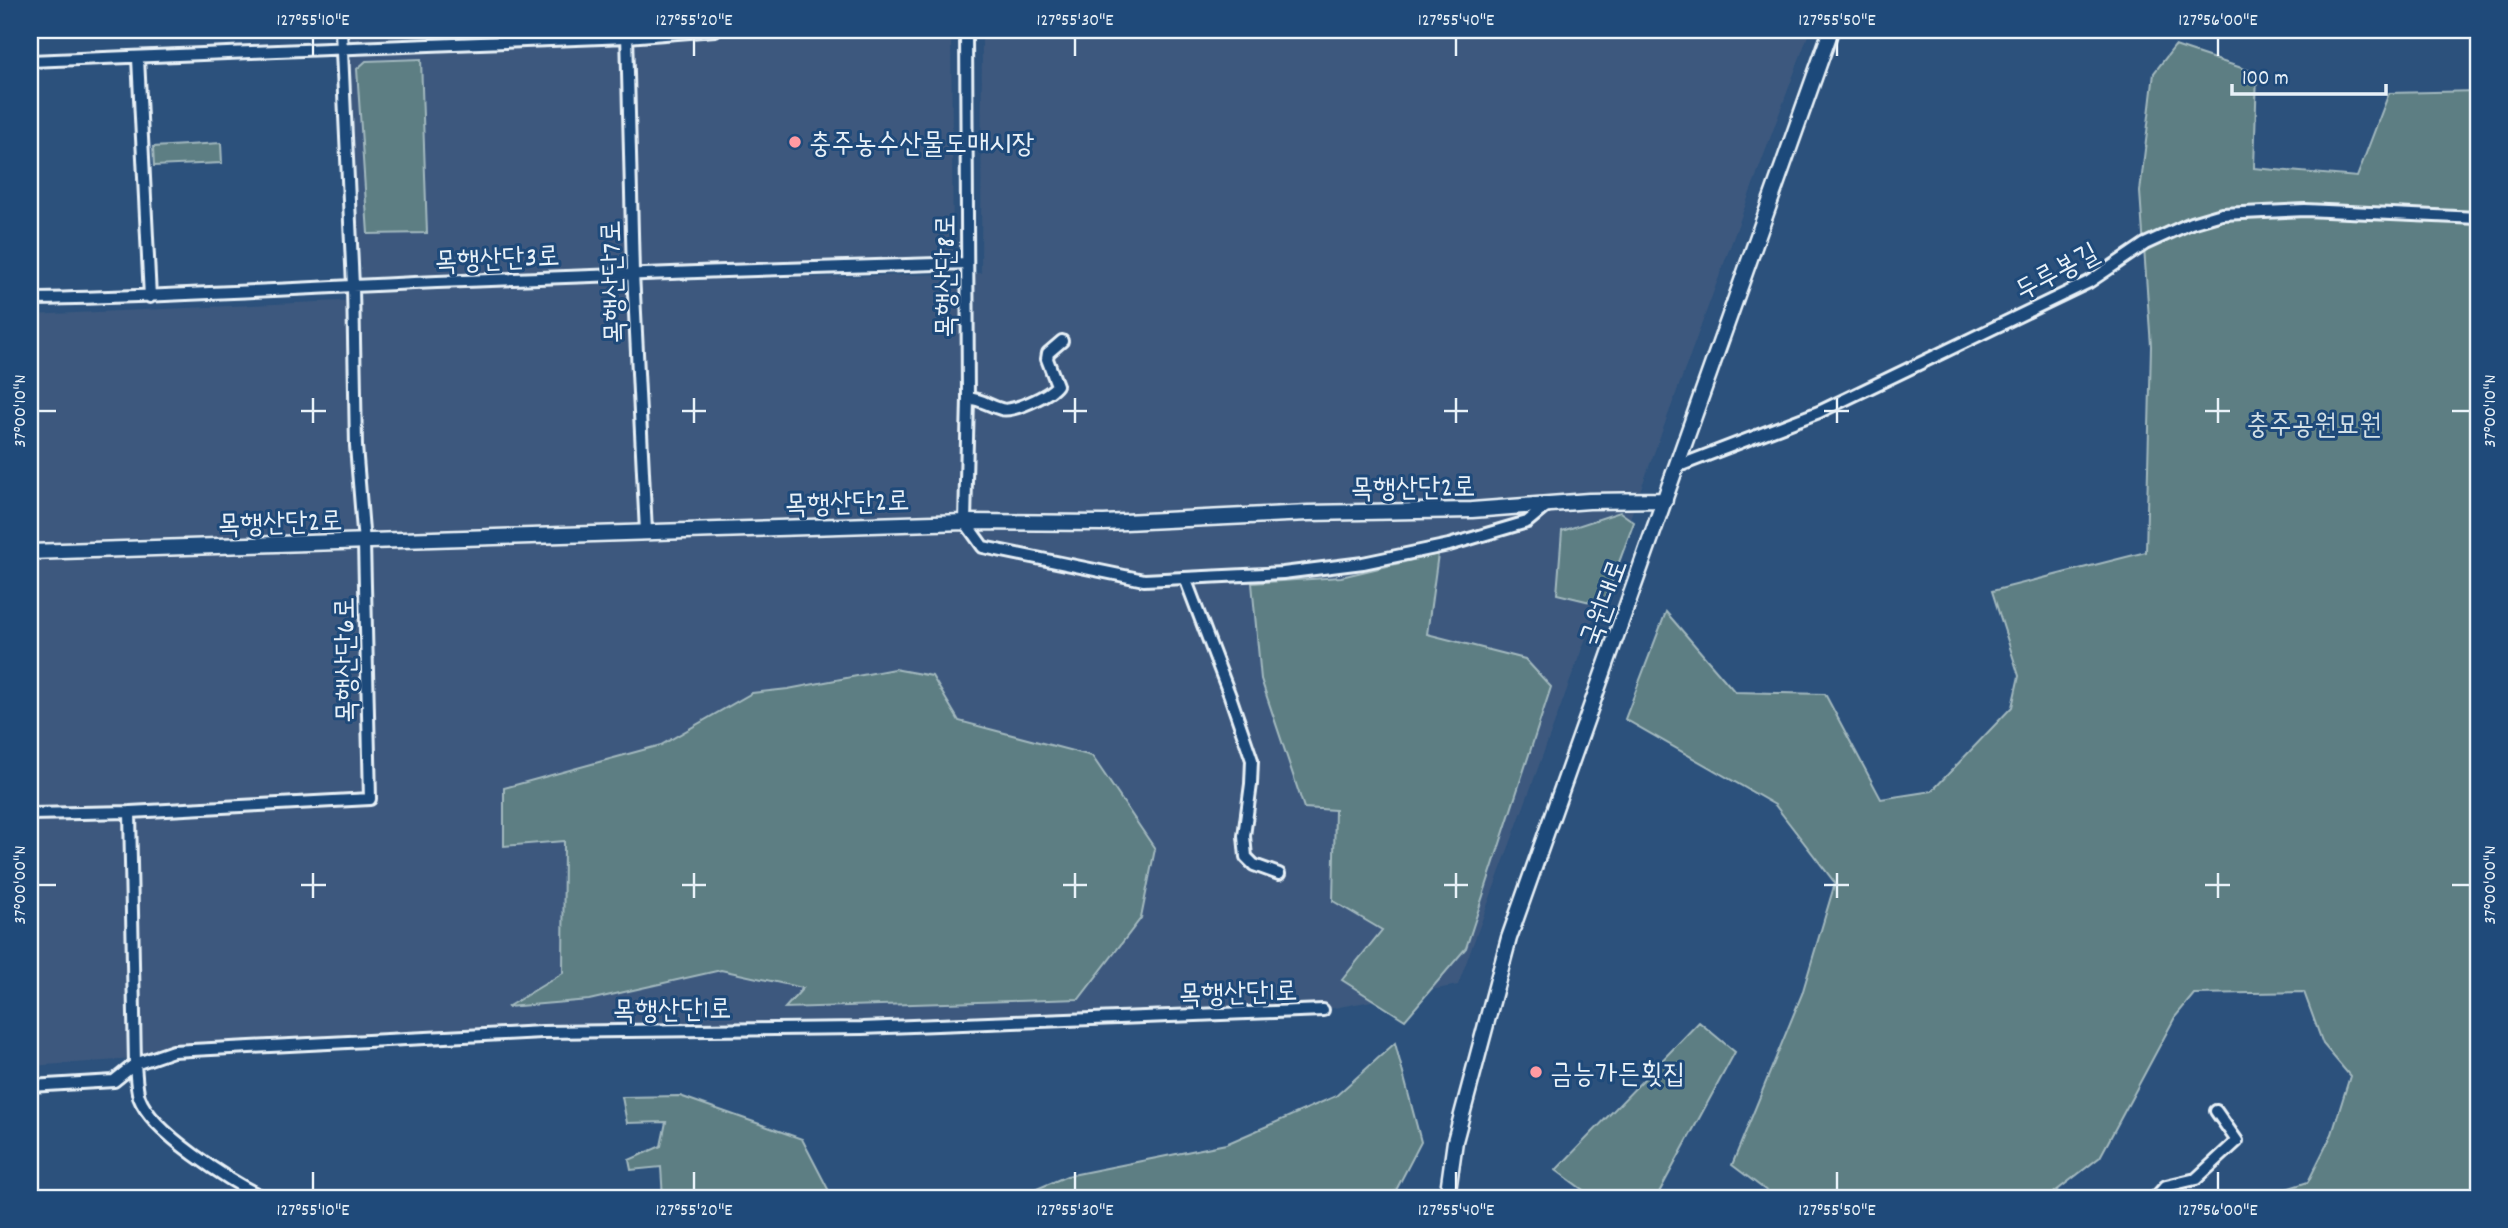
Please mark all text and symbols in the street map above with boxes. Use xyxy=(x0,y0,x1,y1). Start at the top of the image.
text: 127°55'10"E xyxy=(276,9,350,34)
text: 127°55'20"E xyxy=(656,9,732,34)
text: 127°55'30"E xyxy=(1036,9,1114,34)
text: 127°55'40"E xyxy=(1418,9,1494,34)
text: 127°55'50"E xyxy=(1798,9,1876,34)
text: 127°56'00"E xyxy=(2178,9,2258,34)
scale bar xyxy=(2232,52,2386,96)
text: 100 m xyxy=(2242,65,2289,95)
place label: 충주농수산물도매시장 xyxy=(809,127,1035,167)
marker: 충주농수산물도매시장 xyxy=(787,134,803,150)
street label: 목행산단8로 xyxy=(929,214,969,338)
street label: 목행산단7로 xyxy=(594,219,638,344)
street label: 두루봉길 xyxy=(2009,236,2108,313)
street label: 목행산단3로 xyxy=(434,239,561,285)
text: 37°00'10"N xyxy=(9,375,34,447)
text: 37°00'10"N xyxy=(2479,375,2504,447)
park label: 충주공원묘원 xyxy=(2246,408,2382,448)
street label: 목행산단2로 xyxy=(1350,470,1476,512)
street label: 목행산단2로 xyxy=(784,484,910,528)
street label: 목행산단2로 xyxy=(217,504,343,548)
street label: 국원대로 xyxy=(1572,555,1641,653)
street label: 목행산단6로 xyxy=(328,596,370,723)
text: 37°00'00"N xyxy=(9,846,34,924)
text: 37°00'00"N xyxy=(2479,846,2504,924)
street label: 목행산단1로 xyxy=(1178,974,1298,1018)
street label: 목행산단1로 xyxy=(612,992,732,1034)
place label: 금능가든횟집 xyxy=(1550,1057,1685,1097)
marker: 금능가든횟집 xyxy=(1528,1064,1544,1080)
text: 127°55'10"E xyxy=(276,1199,350,1224)
text: 127°55'20"E xyxy=(656,1199,732,1224)
text: 127°55'30"E xyxy=(1036,1199,1114,1224)
text: 127°55'40"E xyxy=(1418,1199,1494,1224)
text: 127°55'50"E xyxy=(1798,1199,1876,1224)
text: 127°56'00"E xyxy=(2178,1199,2258,1224)

